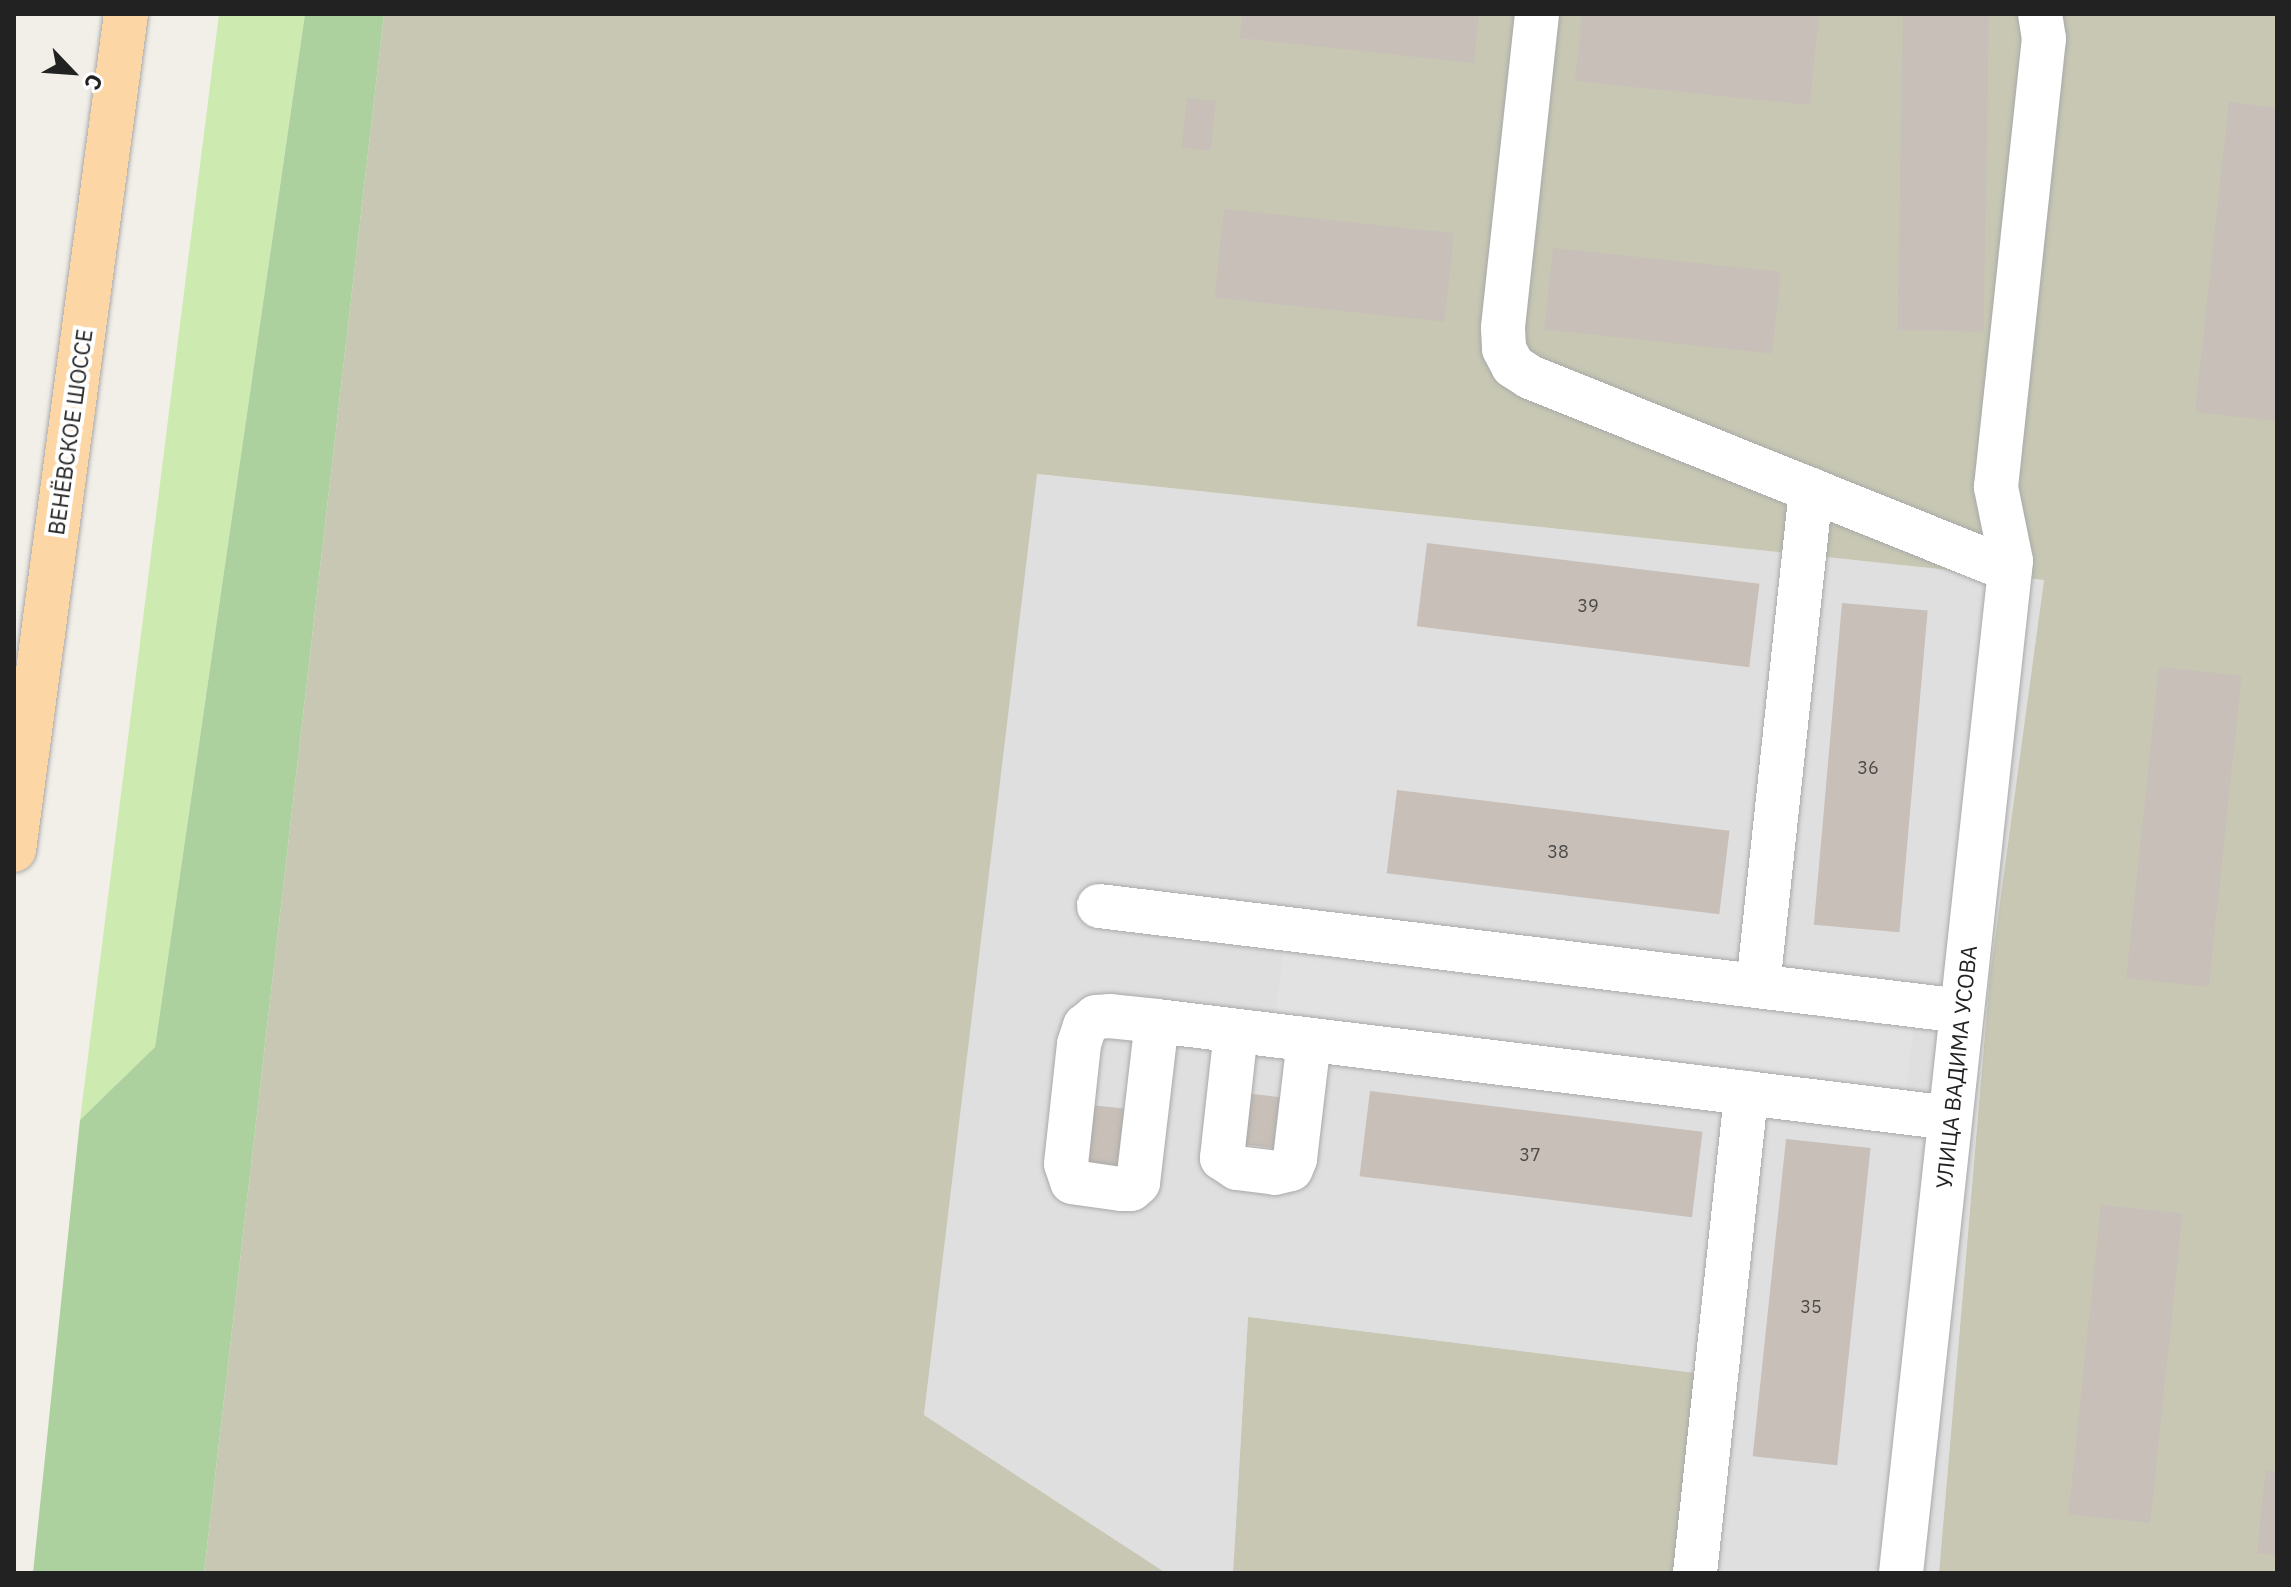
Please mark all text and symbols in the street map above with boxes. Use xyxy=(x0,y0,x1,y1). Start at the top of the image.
north arrow xyxy=(32,32,112,112)
text: С xyxy=(78,70,110,95)
street label: ВЕНЁВСКОЕ ШОССЕ xyxy=(42,327,98,537)
house number: 39 xyxy=(1577,595,1599,617)
house number: 36 xyxy=(1857,757,1879,779)
house number: 38 xyxy=(1547,841,1569,863)
street label: УЛИЦА ВАДИМА УСОВА xyxy=(1930,944,1982,1190)
house number: 37 xyxy=(1519,1144,1541,1166)
house number: 35 xyxy=(1800,1296,1822,1318)

